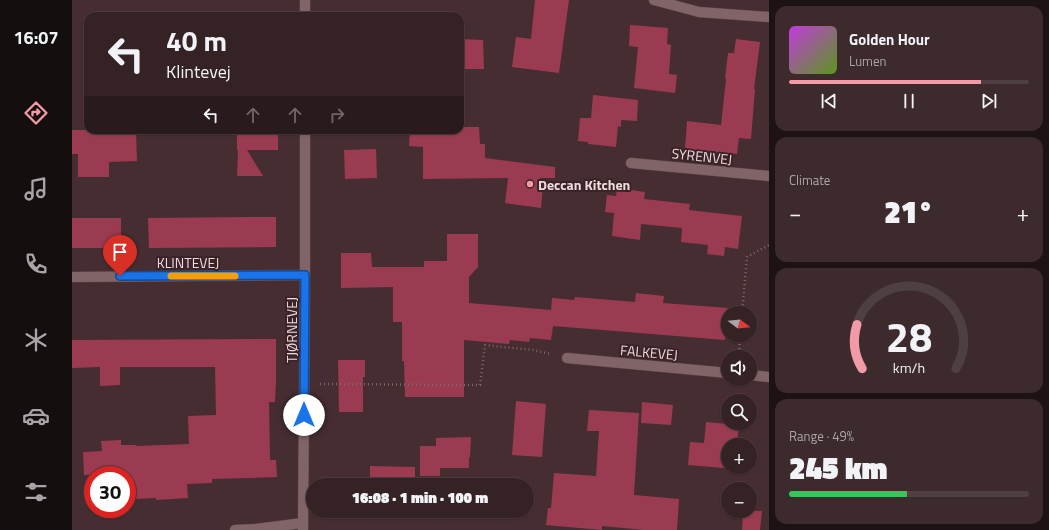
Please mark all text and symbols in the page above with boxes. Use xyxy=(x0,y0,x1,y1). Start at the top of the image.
text: 40 m xyxy=(166,19,227,62)
text: 16:07 xyxy=(14,24,58,51)
icon: left xyxy=(100,28,152,80)
text: Golden Hour xyxy=(849,28,930,51)
text: Lumen xyxy=(849,51,886,71)
text: Klintevej xyxy=(166,58,231,85)
icon: previous xyxy=(818,90,840,112)
icon: pause xyxy=(898,90,920,112)
icon: next xyxy=(978,90,1000,112)
icon: directions xyxy=(22,99,50,127)
icon: left xyxy=(200,104,222,126)
icon: ahead xyxy=(242,104,264,126)
icon: ahead xyxy=(284,104,306,126)
icon: right xyxy=(326,104,348,126)
street label: SYRENVEJ xyxy=(671,142,733,170)
text: Climate xyxy=(789,170,830,190)
place label: Deccan Kitchen xyxy=(538,174,630,195)
icon: music xyxy=(22,175,50,203)
marker: Deccan Kitchen xyxy=(525,179,535,189)
text: 21° xyxy=(884,189,934,235)
text: − xyxy=(789,196,801,230)
text: + xyxy=(1017,196,1029,230)
pin xyxy=(103,235,137,276)
icon: arrive xyxy=(109,241,131,263)
icon: phone xyxy=(22,250,50,278)
street label: KLINTEVEJ xyxy=(157,252,219,273)
street label: TJØRNEVEJ xyxy=(281,297,302,363)
text: 28 xyxy=(886,304,932,367)
north arrow xyxy=(721,306,757,342)
map controls xyxy=(721,306,757,518)
icon: climate xyxy=(22,326,50,354)
street label: FALKEVEJ xyxy=(619,339,679,365)
button: sound xyxy=(721,350,757,386)
text: km/h xyxy=(893,356,925,378)
position arrow xyxy=(283,394,325,436)
button: search xyxy=(721,394,757,430)
icon: car xyxy=(22,402,50,430)
text: Range · 49% xyxy=(789,426,854,446)
button: + xyxy=(721,438,757,474)
text: 245 km xyxy=(789,445,887,491)
speed limit sign: 30 xyxy=(84,466,136,518)
icon: filters xyxy=(22,478,50,506)
button: − xyxy=(721,482,757,518)
text: 16:08 · 1 min · 100 m xyxy=(352,486,488,509)

